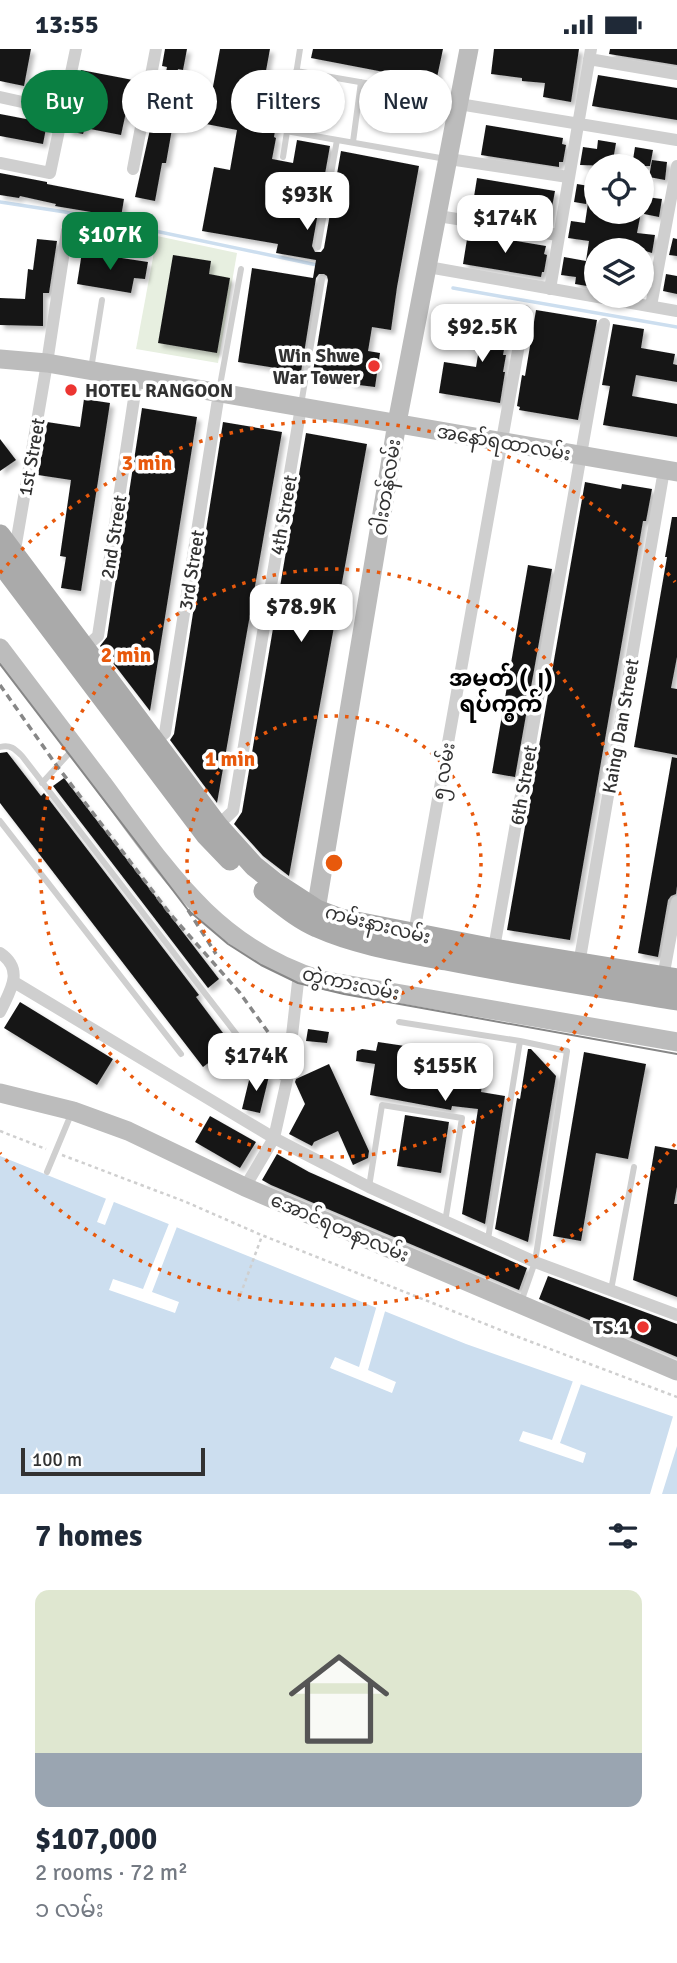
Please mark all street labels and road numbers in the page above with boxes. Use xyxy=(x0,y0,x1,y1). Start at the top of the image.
street label: 1st Street xyxy=(13,416,51,498)
street label: အနော်ရထာလမ်း xyxy=(435,416,573,470)
street label: ဝါးတန်လမ်း xyxy=(365,437,409,538)
street label: 4th Street xyxy=(265,473,303,557)
street label: 2nd Street xyxy=(96,493,132,581)
street label: 3rd Street xyxy=(174,528,210,612)
street label: Kaing Dan Street xyxy=(597,657,645,795)
street label: ၅ လမ်း xyxy=(424,740,464,802)
street label: 6th Street xyxy=(505,743,543,827)
street label: ကမ်းနားလမ်း xyxy=(322,897,434,953)
street label: တွဲကားလမ်း xyxy=(299,959,402,1009)
street label: အောင်ရတနာလမ်း xyxy=(266,1185,413,1271)

